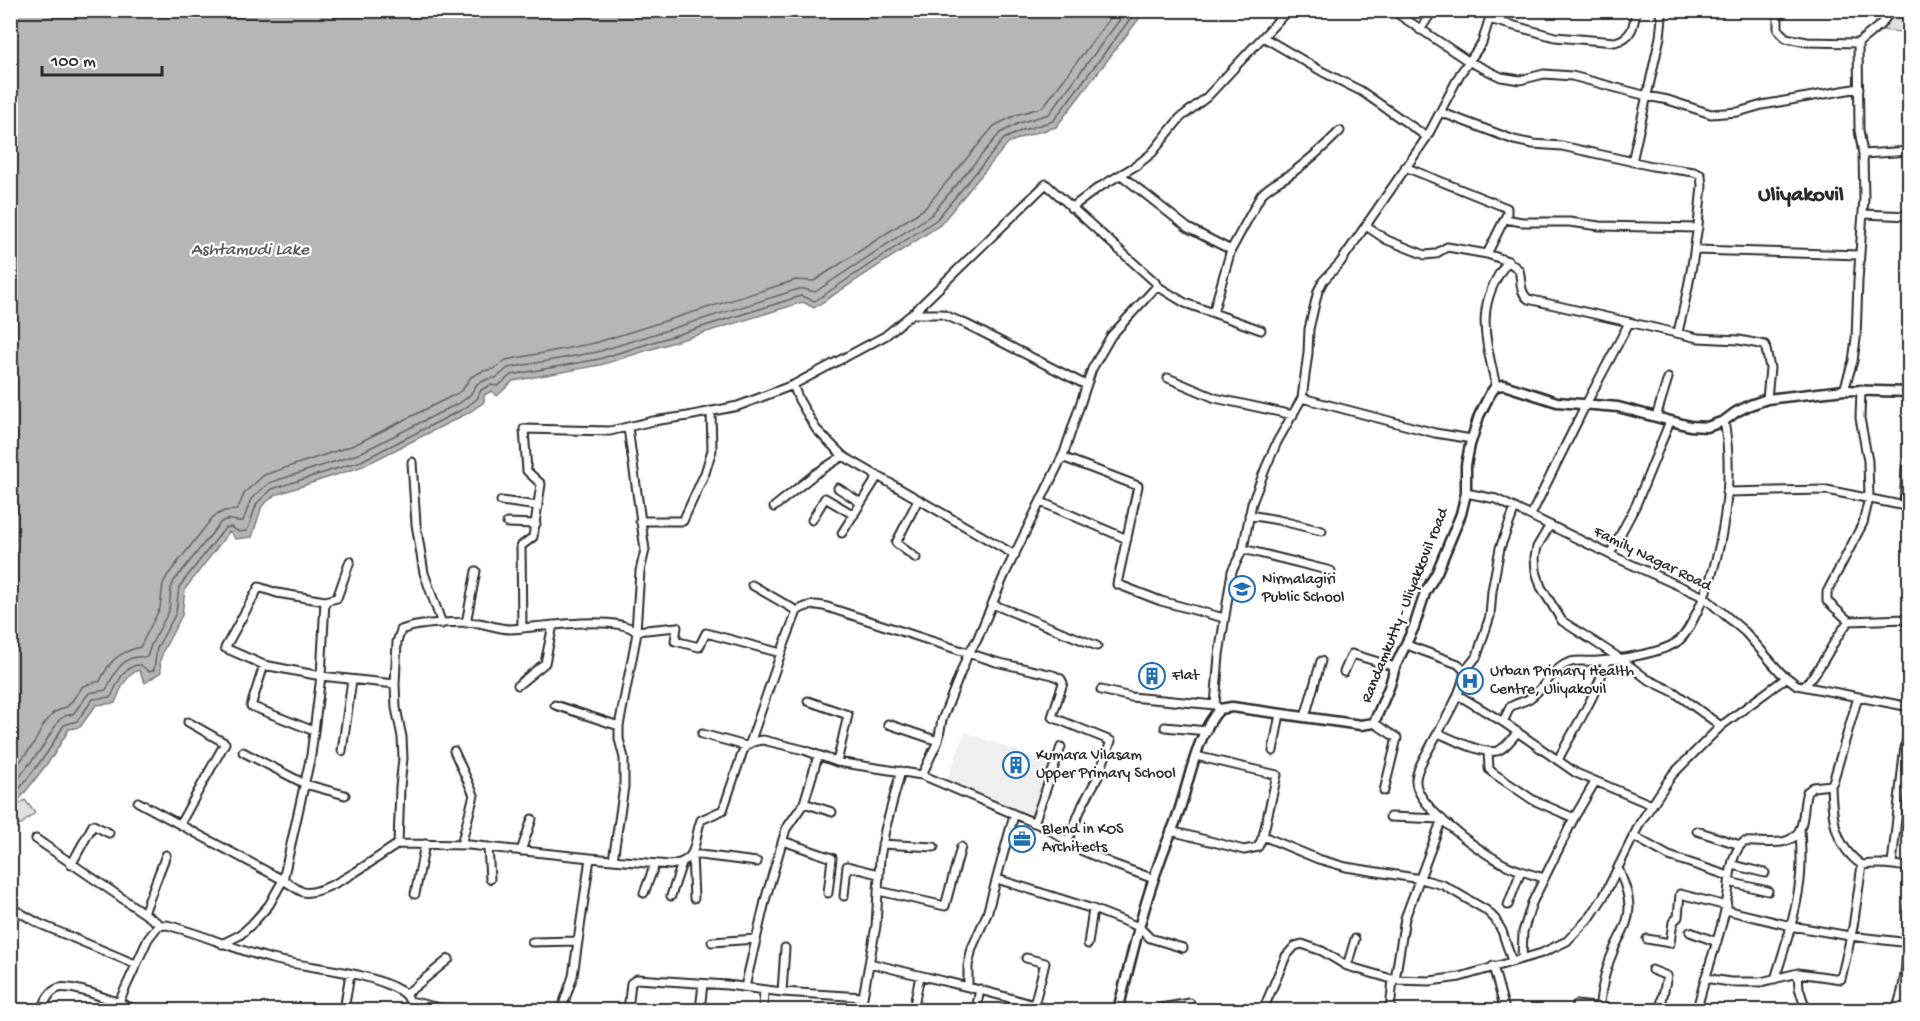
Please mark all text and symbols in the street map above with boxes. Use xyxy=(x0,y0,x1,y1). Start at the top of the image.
scale bar xyxy=(42,39,162,77)
text: 100 m xyxy=(50,52,96,73)
district label: Uliyakovil xyxy=(1758,183,1844,209)
water label: Ashtamudi Lake xyxy=(191,240,310,261)
street label: Randamkutty - Uliyakkovil road xyxy=(1358,504,1454,706)
street label: Family Nagar Road xyxy=(1589,523,1716,597)
place label: Nirmalagiri Public School xyxy=(1261,571,1345,608)
school or university icon: Nirmalagiri Public School xyxy=(1227,574,1257,604)
building icon: Flat xyxy=(1137,661,1167,691)
place label: Urban Primary Health Centre, Uliyakovil xyxy=(1490,663,1634,700)
hospital icon: Urban Primary Health Centre, Uliyakovil xyxy=(1455,666,1485,696)
place label: Flat xyxy=(1171,667,1201,686)
place label: Kumara Vilasam Upper Primary School xyxy=(1036,747,1176,784)
building icon: Kumara Vilasam Upper Primary School xyxy=(1001,750,1031,780)
place label: Blend in KOS Architects xyxy=(1041,821,1124,858)
office icon: Blend in KOS Architects xyxy=(1007,824,1037,854)

